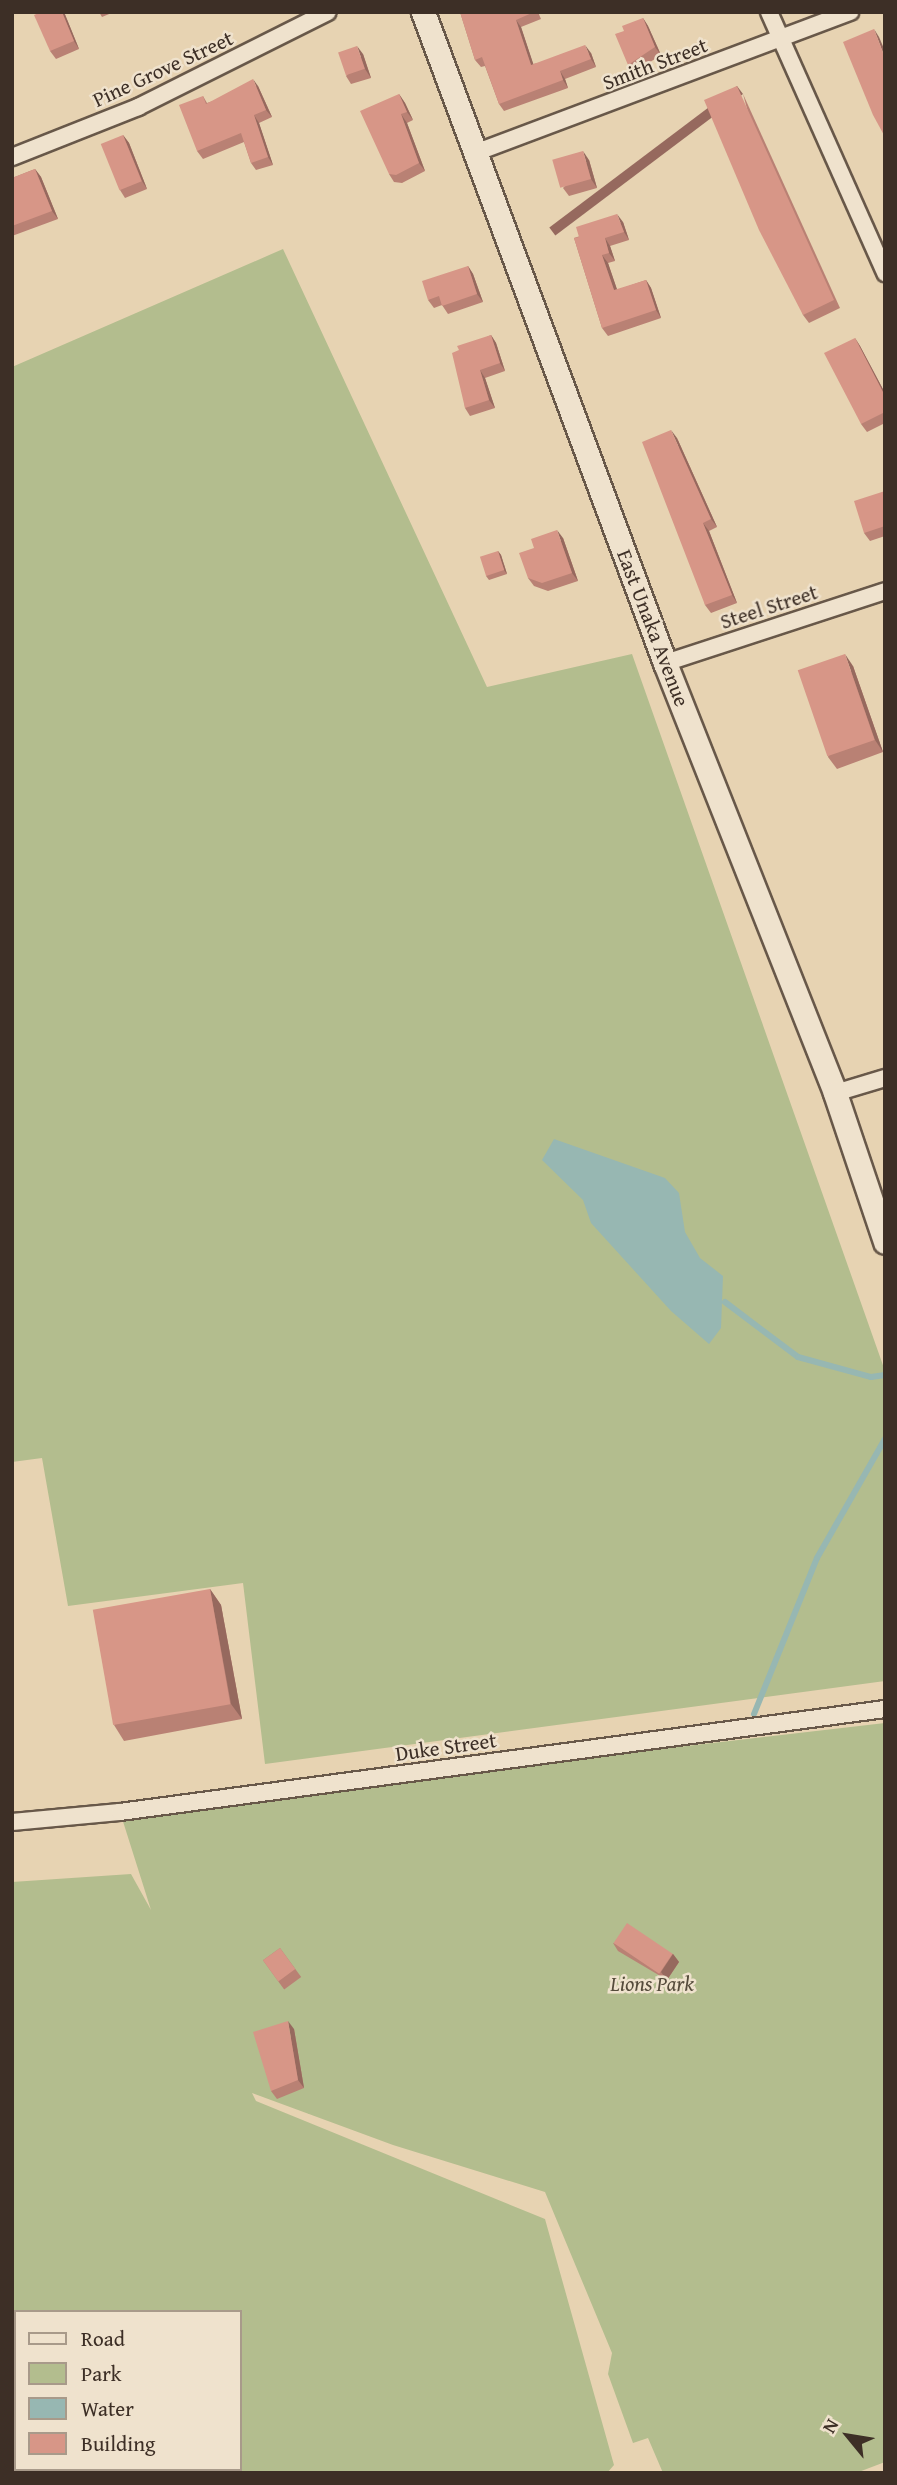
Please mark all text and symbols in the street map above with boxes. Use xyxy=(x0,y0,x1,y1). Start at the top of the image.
street label: Pine Grove Street xyxy=(89,25,237,113)
street label: Smith Street xyxy=(599,32,711,96)
street label: East Unaka Avenue xyxy=(611,546,695,710)
street label: Steel Street xyxy=(717,579,821,635)
street label: Duke Street xyxy=(394,1727,498,1767)
park label: Lions Park xyxy=(610,1971,694,1997)
legend xyxy=(14,2310,242,2471)
text: Road xyxy=(81,2323,125,2354)
text: Park xyxy=(81,2358,122,2389)
text: Water xyxy=(81,2393,134,2424)
north arrow xyxy=(813,2401,883,2471)
text: N xyxy=(815,2413,845,2438)
text: Building xyxy=(81,2428,155,2459)

